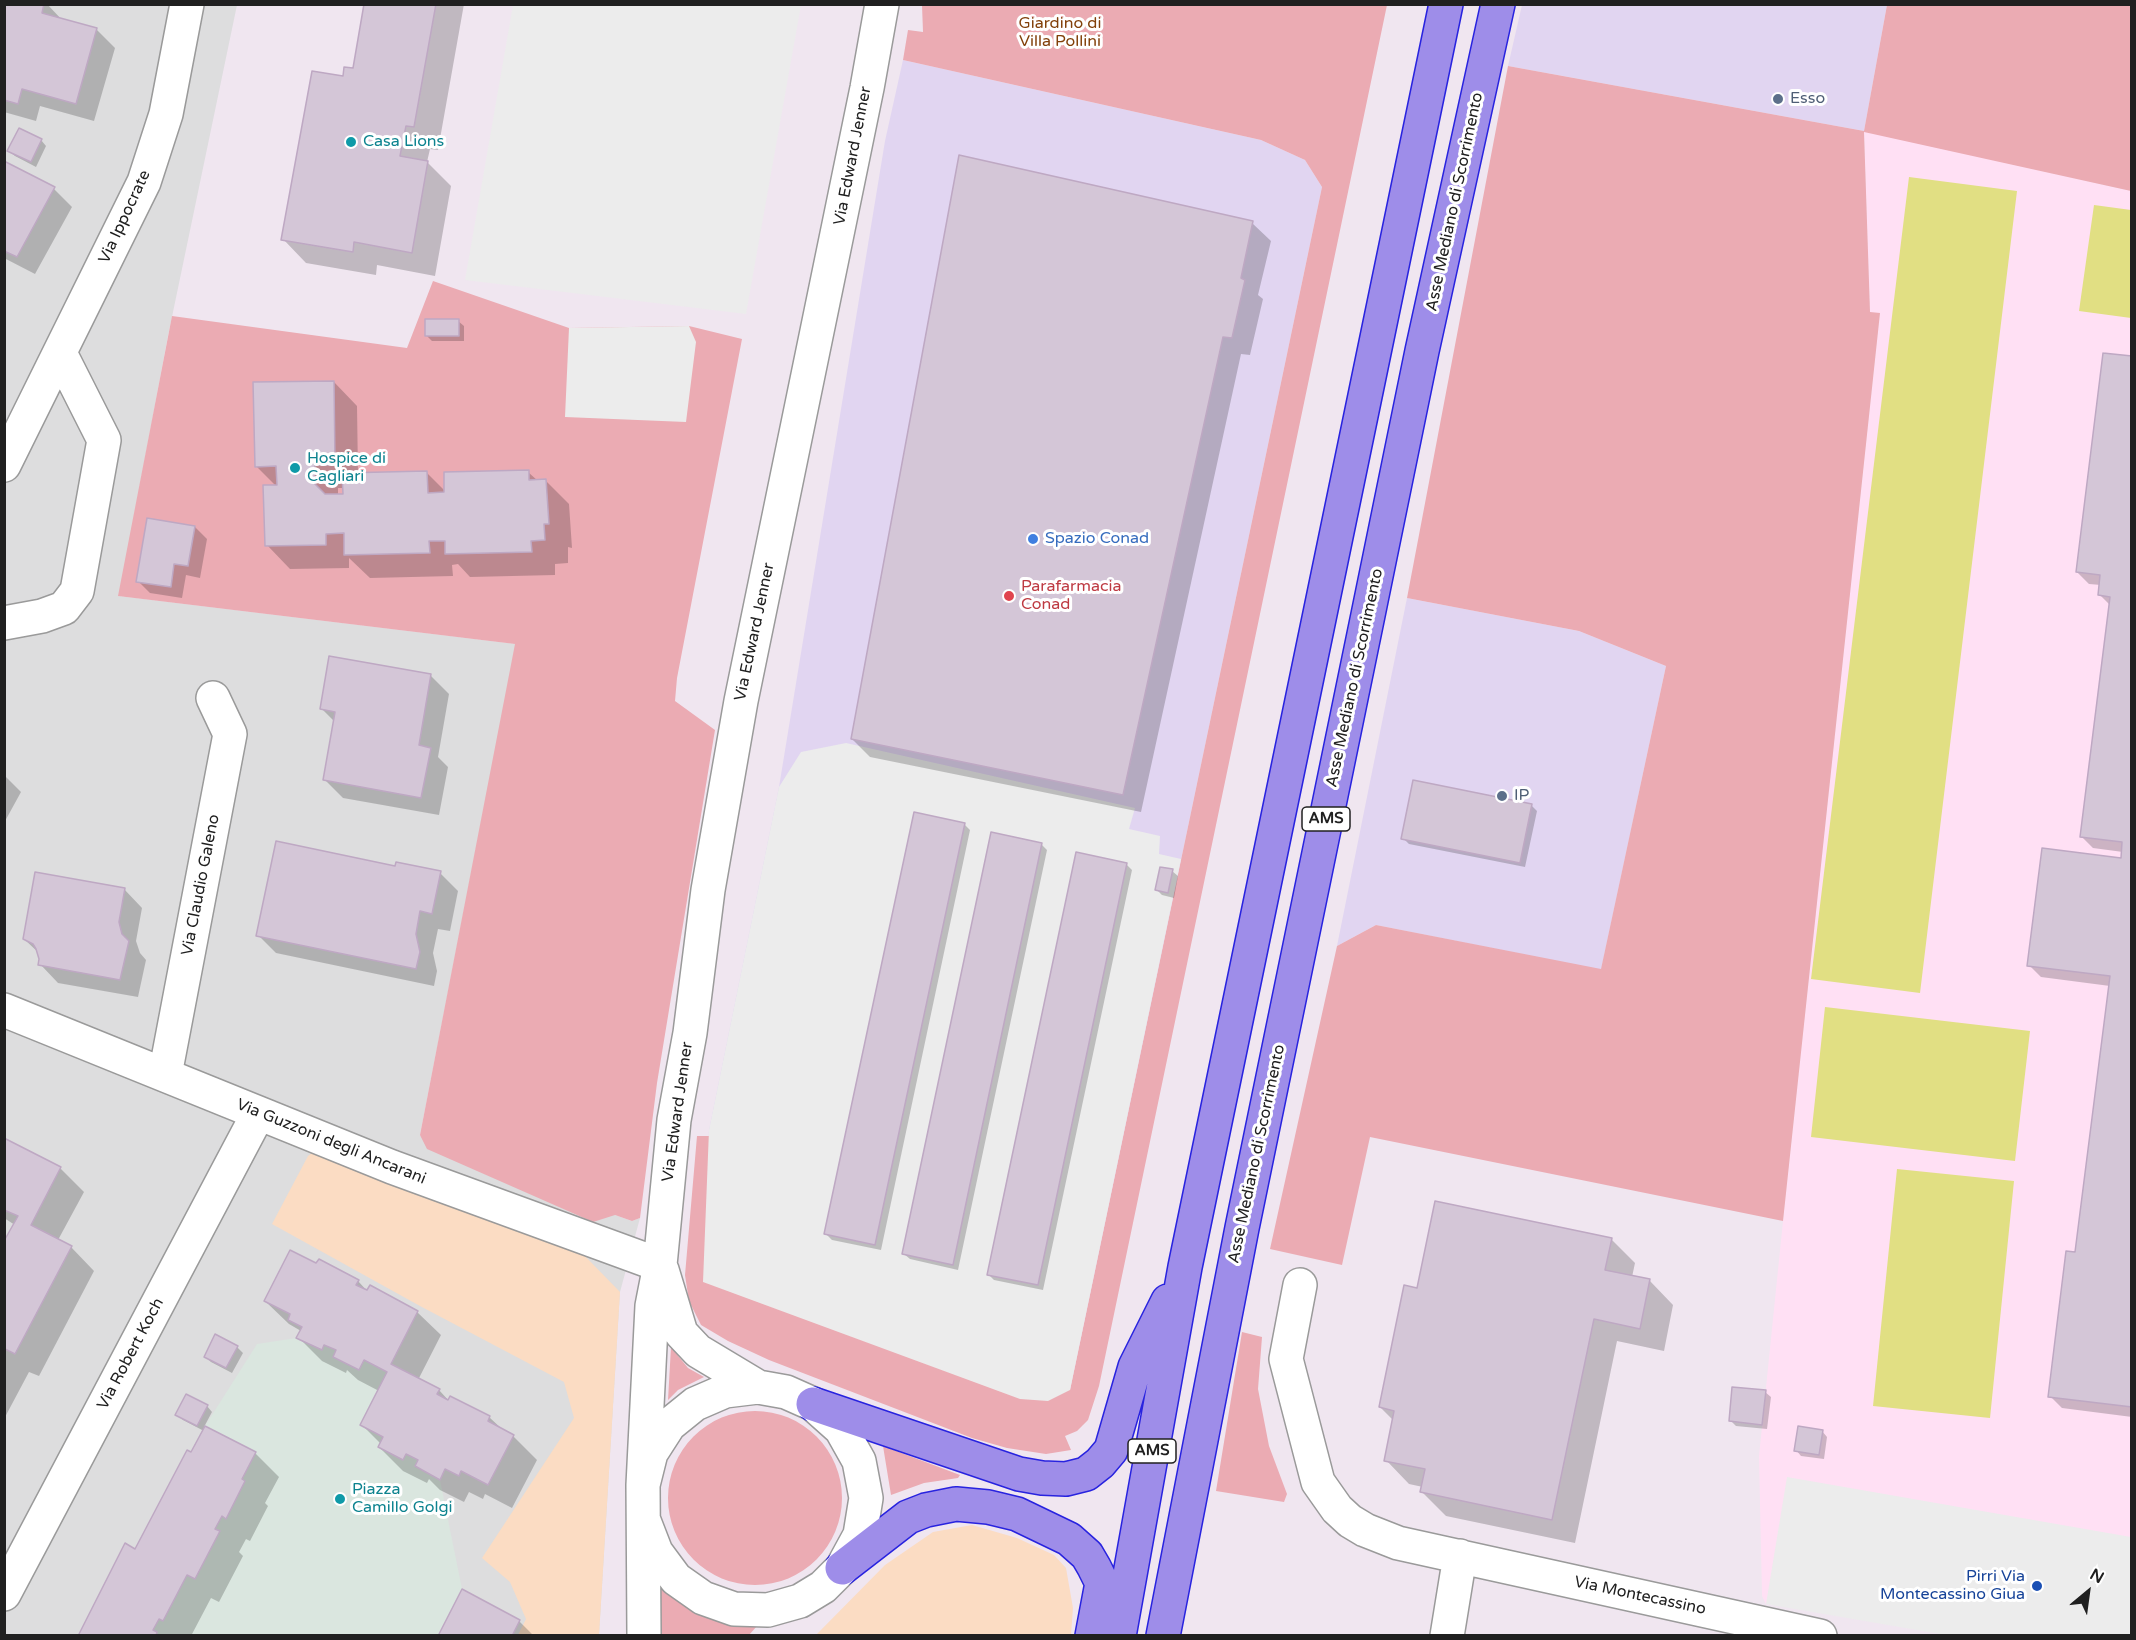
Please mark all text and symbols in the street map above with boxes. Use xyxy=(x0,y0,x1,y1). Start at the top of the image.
park label: Giardino di Villa Pollini xyxy=(1019,14,1101,52)
street label: Via Edward Jenner xyxy=(830,85,876,227)
place label: Esso xyxy=(1790,89,1825,109)
street label: Asse Mediano di Scorrimento xyxy=(1422,91,1488,313)
marker: Esso xyxy=(1771,92,1785,106)
place label: Casa Lions xyxy=(363,132,444,152)
marker: Casa Lions xyxy=(344,135,358,149)
street label: Via Ippocrate xyxy=(95,167,155,267)
place label: Hospice di Cagliari xyxy=(307,449,386,487)
marker: Hospice di Cagliari xyxy=(288,461,302,475)
place label: Spazio Conad xyxy=(1045,529,1149,549)
marker: Spazio Conad xyxy=(1026,532,1040,546)
street label: Via Edward Jenner xyxy=(731,561,779,703)
street label: Asse Mediano di Scorrimento xyxy=(1322,567,1388,789)
place label: Parafarmacia Conad xyxy=(1021,577,1121,615)
marker: Parafarmacia Conad xyxy=(1002,589,1016,603)
place label: IP xyxy=(1514,786,1529,806)
marker: IP xyxy=(1495,789,1509,803)
road number: AMS xyxy=(1302,807,1350,831)
street label: Via Claudio Galeno xyxy=(178,813,224,957)
street label: Via Edward Jenner xyxy=(659,1041,697,1183)
street label: Asse Mediano di Scorrimento xyxy=(1224,1043,1290,1265)
street label: Via Guzzoni degli Ancarani xyxy=(233,1095,429,1189)
street label: Via Robert Koch xyxy=(94,1295,168,1413)
road number: AMS xyxy=(1128,1439,1176,1463)
place label: Piazza Camillo Golgi xyxy=(352,1480,453,1518)
marker: Piazza Camillo Golgi xyxy=(333,1492,347,1506)
north arrow xyxy=(2058,1562,2118,1622)
text: N xyxy=(2086,1564,2107,1588)
place label: Pirri Via Montecassino Giua xyxy=(1880,1567,2025,1605)
street label: Via Montecassino xyxy=(1572,1573,1708,1619)
marker: Pirri Via Montecassino Giua xyxy=(2030,1579,2044,1593)

